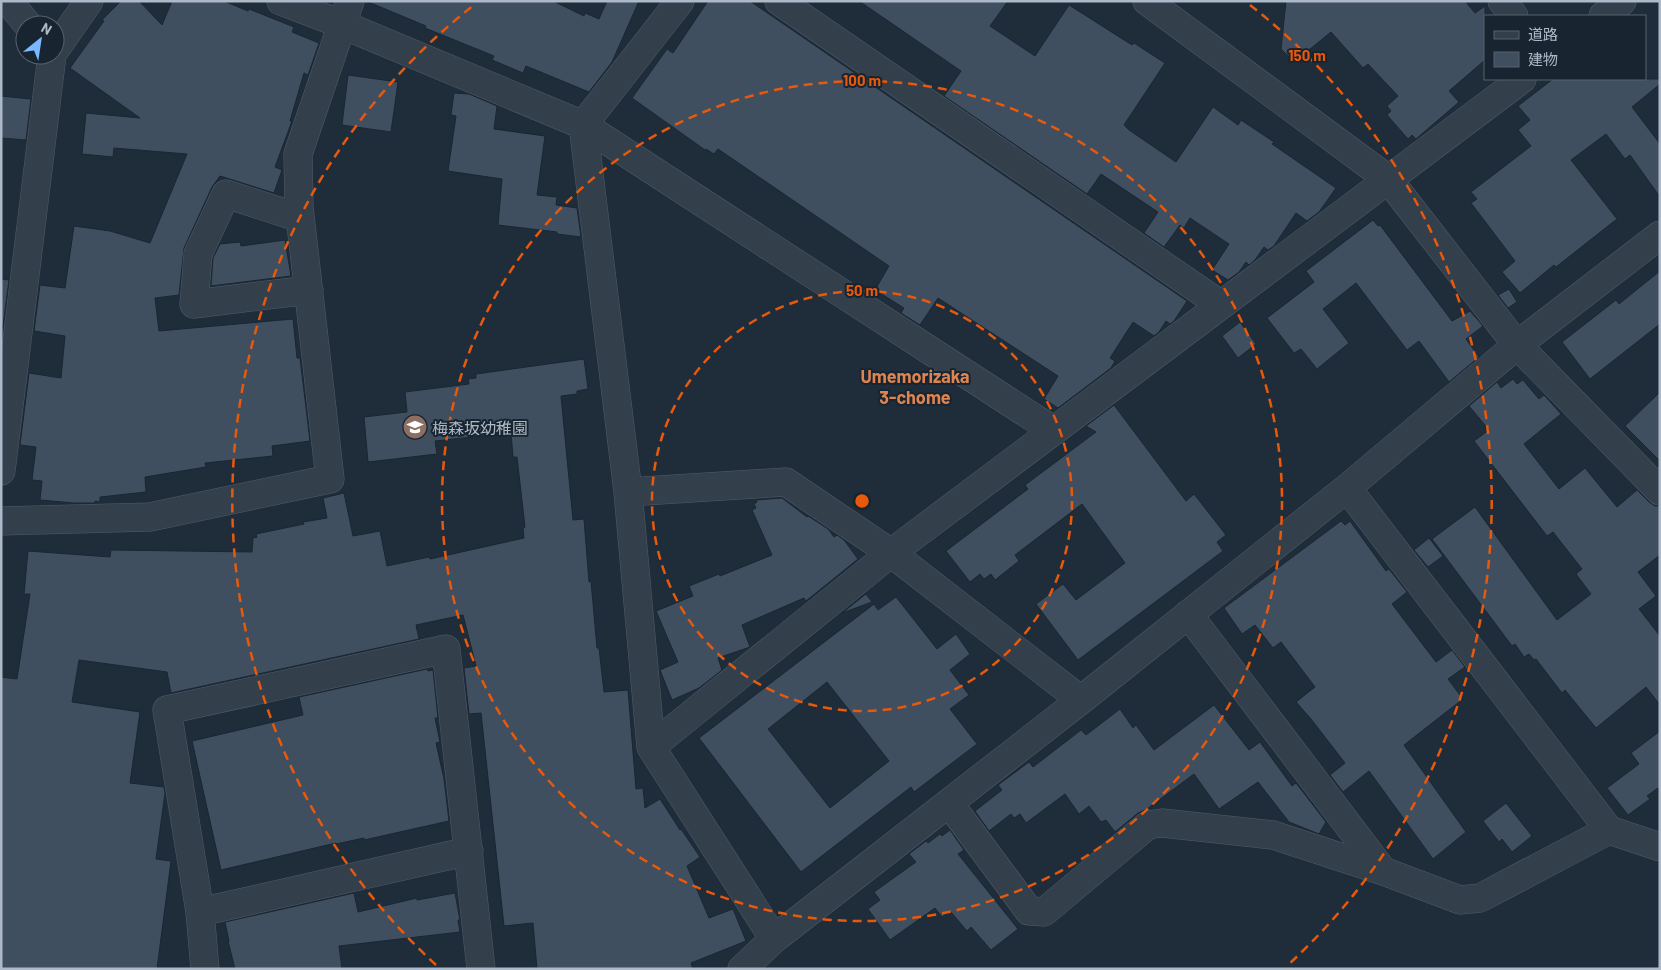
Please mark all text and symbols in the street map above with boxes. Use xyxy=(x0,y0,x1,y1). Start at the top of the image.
north arrow xyxy=(15,15,65,65)
legend xyxy=(1484,15,1646,80)
text: N xyxy=(38,19,55,38)
text: 道路 xyxy=(1528,25,1558,43)
text: 150 m xyxy=(1288,46,1326,64)
text: 建物 xyxy=(1528,50,1558,68)
text: 100 m xyxy=(843,71,881,89)
text: 50 m xyxy=(846,281,878,299)
district label: Umemorizaka 3-chome xyxy=(860,365,970,408)
school or university icon: 梅森坂幼稚園 xyxy=(402,414,428,440)
place label: 梅森坂幼稚園 xyxy=(432,418,528,437)
centre of rings xyxy=(853,492,871,510)

